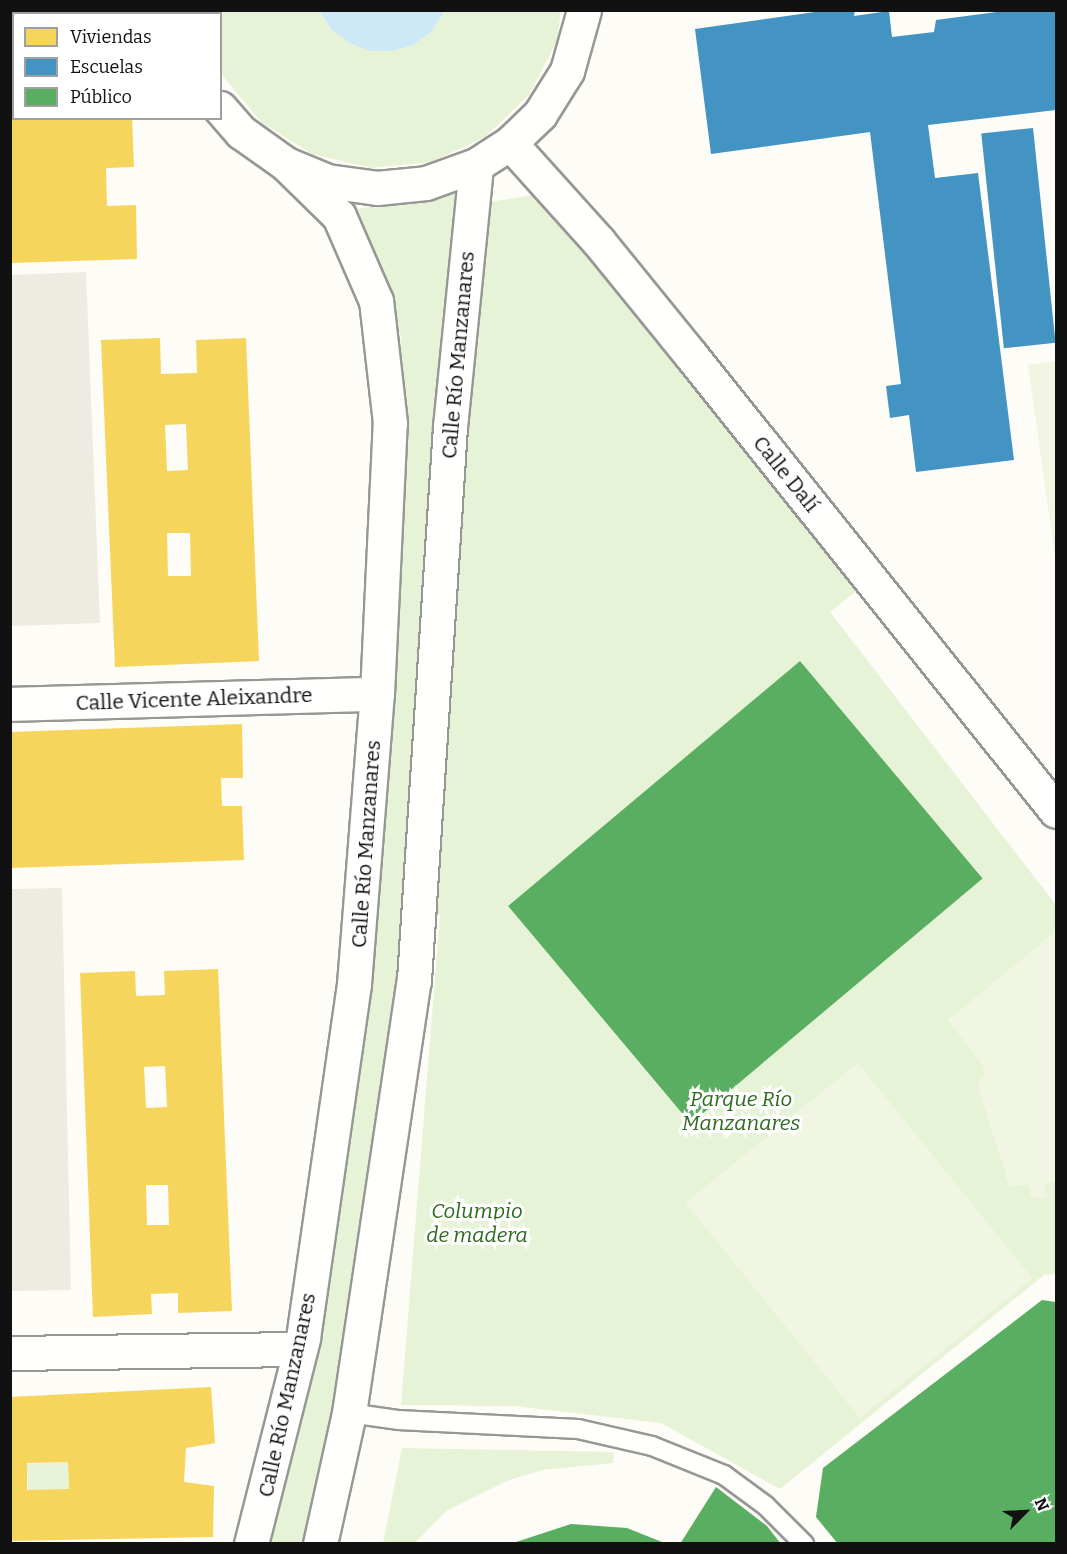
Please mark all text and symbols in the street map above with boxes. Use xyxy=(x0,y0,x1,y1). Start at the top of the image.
legend xyxy=(12,12,222,120)
text: Viviendas xyxy=(70,26,152,48)
text: Escuelas xyxy=(70,56,143,78)
text: Público xyxy=(70,86,132,108)
street label: Calle Río Manzanares xyxy=(436,250,480,460)
street label: Calle Dalí xyxy=(748,431,824,517)
street label: Calle Vicente Aleixandre xyxy=(75,682,313,716)
street label: Calle Río Manzanares xyxy=(346,739,386,949)
park label: Parque Río Manzanares xyxy=(682,1086,800,1136)
park label: Columpio de madera xyxy=(426,1198,528,1248)
street label: Calle Río Manzanares xyxy=(253,1291,321,1499)
north arrow xyxy=(995,1482,1055,1542)
text: N xyxy=(1031,1495,1053,1514)

